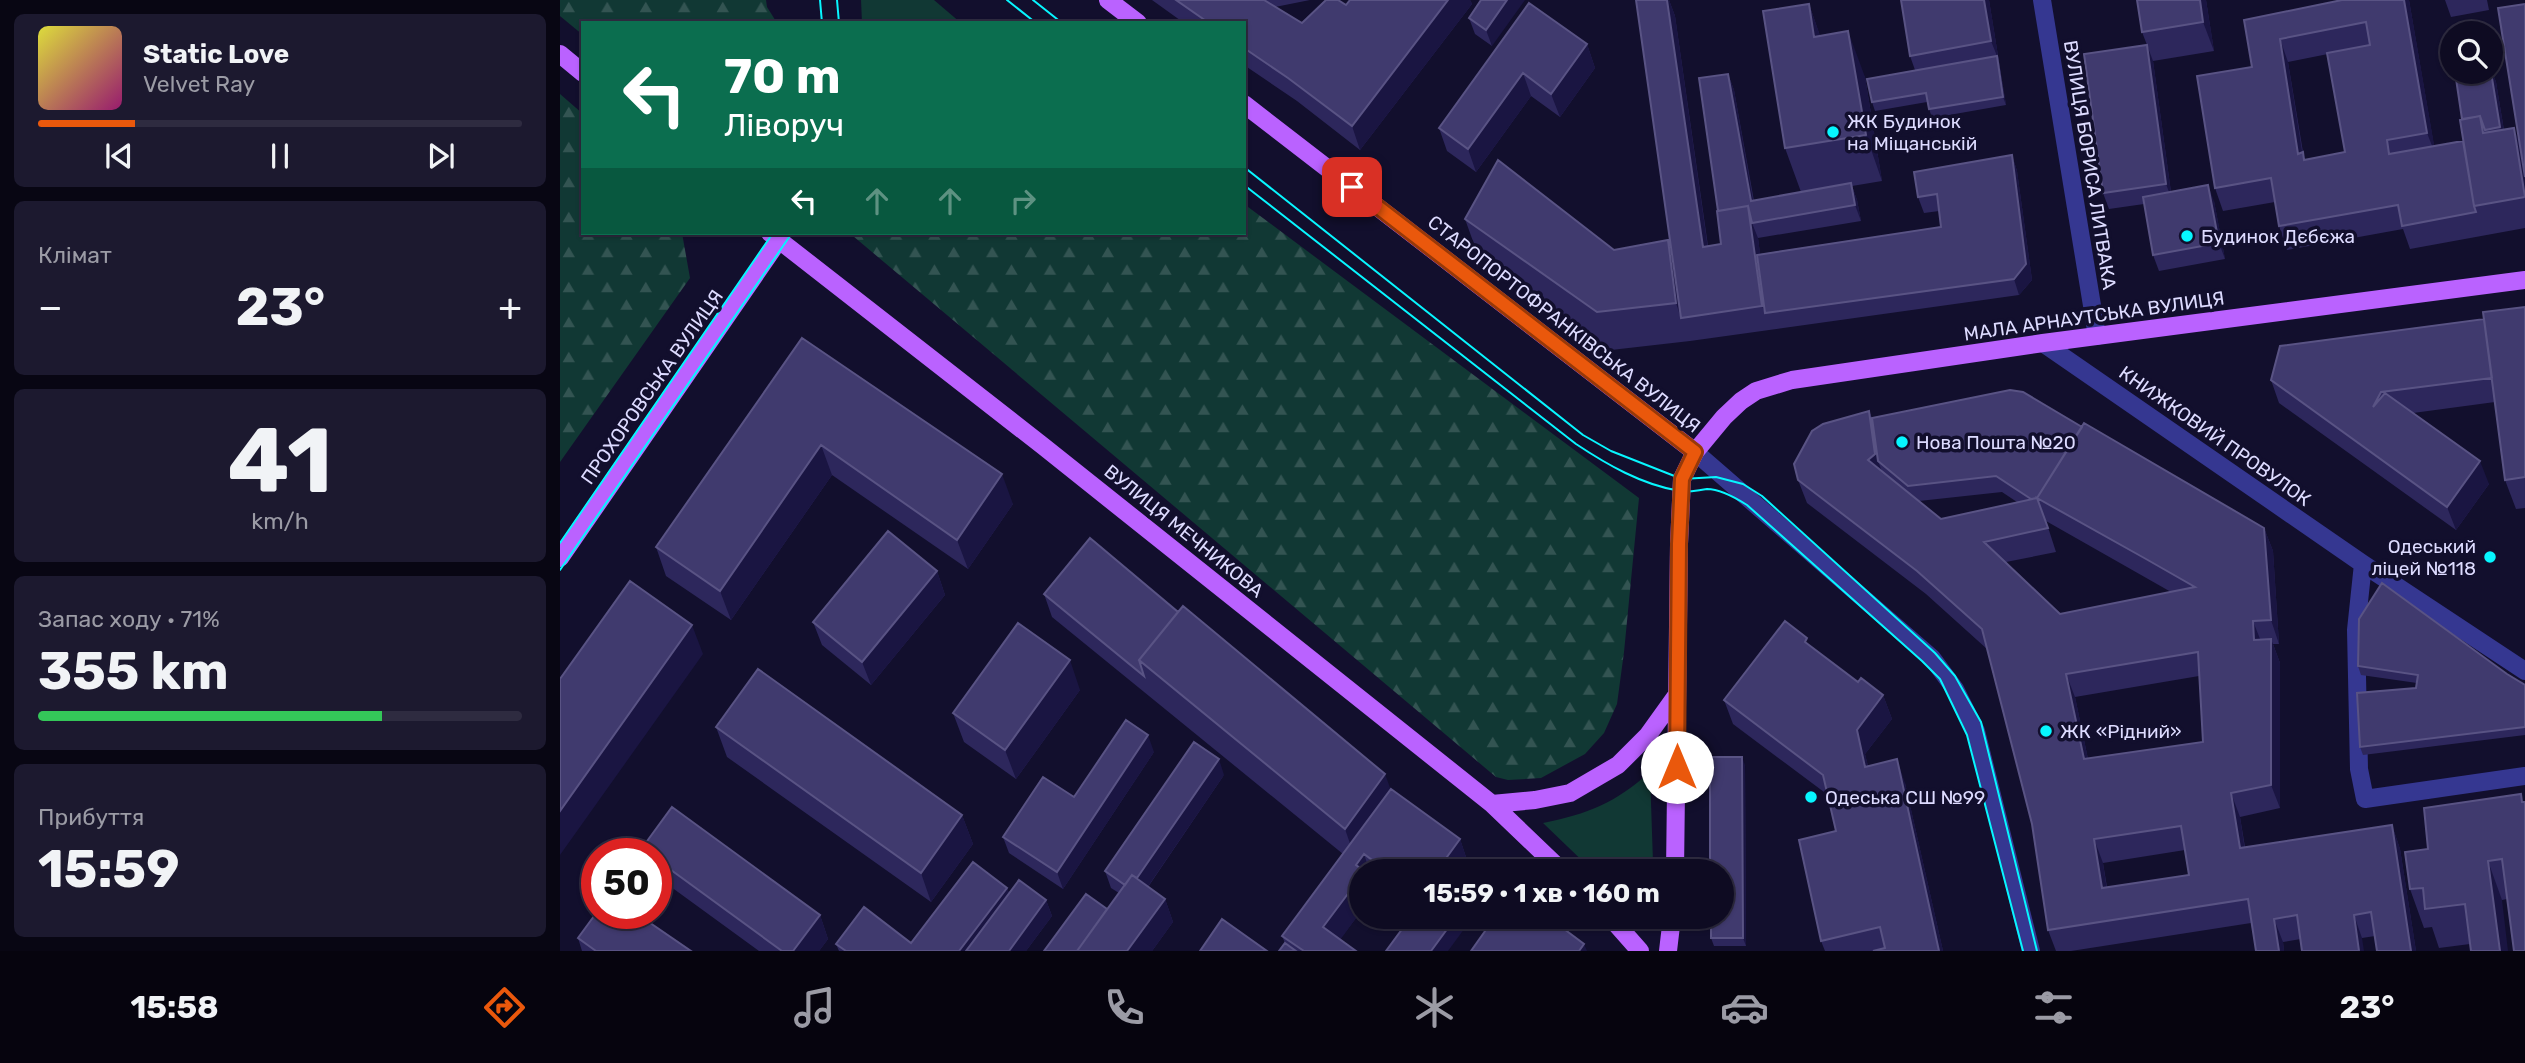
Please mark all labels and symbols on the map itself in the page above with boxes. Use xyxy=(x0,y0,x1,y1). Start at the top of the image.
street label: ВУЛИЦЯ БОРИСА ЛИТВАКА xyxy=(2059,39,2121,292)
place label: ЖК Будинок на Міщанській xyxy=(1847,110,1977,155)
marker: ЖК Будинок на Міщанській xyxy=(1825,124,1841,140)
pin xyxy=(1322,157,1382,217)
street label: СТАРОПОРТОФРАНКІВСЬКА ВУЛИЦЯ xyxy=(1423,210,1705,438)
place label: Будинок Дєбєжа xyxy=(2201,225,2355,248)
marker: Будинок Дєбєжа xyxy=(2179,228,2195,244)
street label: ПРОХОРОВСЬКА ВУЛИЦЯ xyxy=(576,285,728,489)
street label: МАЛА АРНАУТСЬКА ВУЛИЦЯ xyxy=(1962,286,2226,346)
street label: КНИЖКОВИЙ ПРОВУЛОК xyxy=(2115,361,2315,511)
place label: Нова Пошта №20 xyxy=(1916,431,2076,454)
marker: Нова Пошта №20 xyxy=(1894,434,1910,450)
street label: ВУЛИЦЯ МЕЧНИКОВА xyxy=(1100,460,1269,603)
place label: Одеський ліцей №118 xyxy=(2371,535,2476,580)
marker: Одеський ліцей №118 xyxy=(2482,549,2498,565)
place label: ЖК «Рідний» xyxy=(2060,720,2182,743)
marker: ЖК «Рідний» xyxy=(2038,723,2054,739)
position arrow xyxy=(1640,730,1714,804)
place label: Одеська СШ №99 xyxy=(1825,786,1985,809)
marker: Одеська СШ №99 xyxy=(1803,789,1819,805)
speed limit sign: 50 xyxy=(581,838,672,929)

